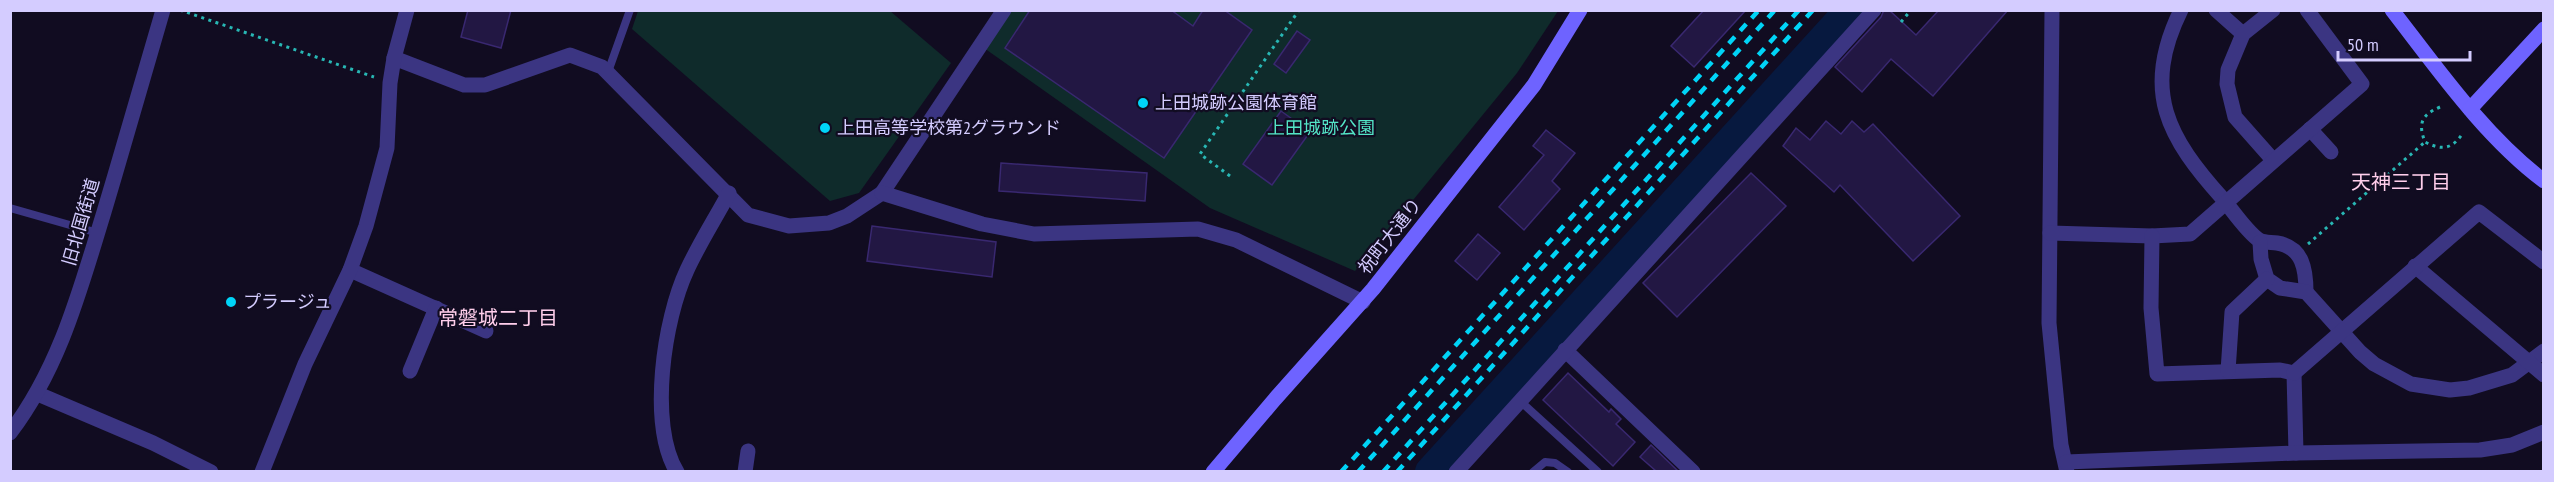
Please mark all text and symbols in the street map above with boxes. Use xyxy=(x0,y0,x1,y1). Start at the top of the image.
scale bar xyxy=(2338,24,2470,62)
text: 50 m xyxy=(2347,33,2379,56)
place label: 上田城跡公園体育館 xyxy=(1155,91,1317,114)
marker: 上田城跡公園体育館 xyxy=(1136,96,1150,110)
place label: 上田高等学校第2グラウンド xyxy=(837,116,1061,139)
park label: 上田城跡公園 xyxy=(1267,116,1375,139)
marker: 上田高等学校第2グラウンド xyxy=(818,121,832,135)
district label: 天神三丁目 xyxy=(2351,169,2451,195)
street label: 旧北国街道 xyxy=(57,175,104,268)
street label: 祝町大通り xyxy=(1353,193,1426,278)
place label: プラージュ xyxy=(243,290,331,313)
marker: プラージュ xyxy=(224,295,238,309)
district label: 常磐城二丁目 xyxy=(438,305,558,331)

